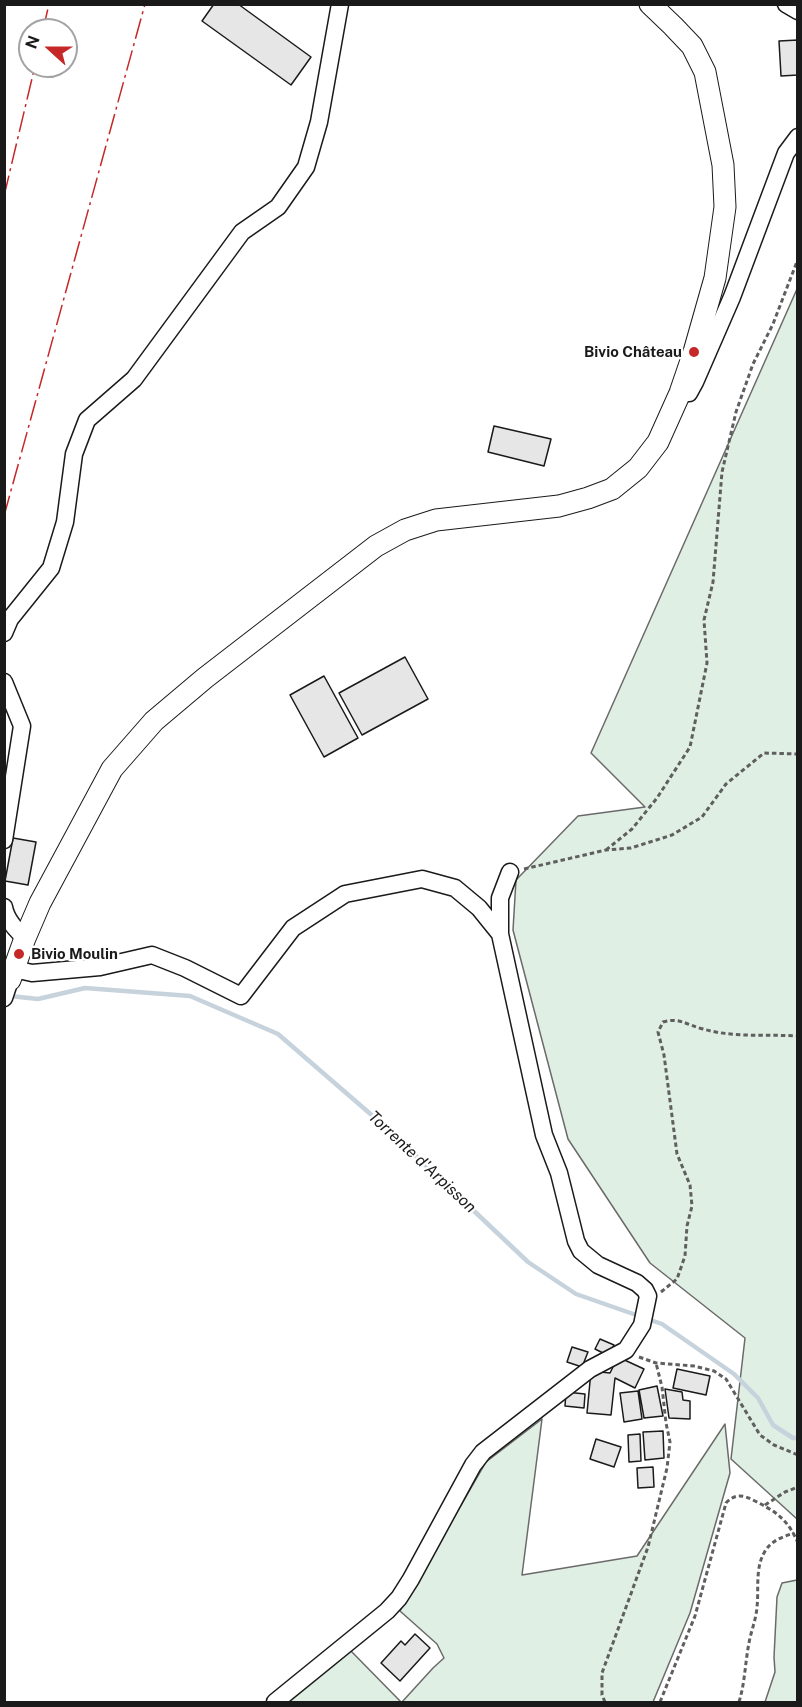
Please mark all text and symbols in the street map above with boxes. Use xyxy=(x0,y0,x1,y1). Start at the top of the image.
north arrow xyxy=(18,18,78,78)
text: N xyxy=(21,33,44,51)
place label: Bivio Château xyxy=(584,343,682,361)
marker: Bivio Château xyxy=(687,345,701,359)
place label: Bivio Moulin xyxy=(31,945,118,963)
marker: Bivio Moulin xyxy=(12,947,26,961)
water label: Torrente d'Arpisson xyxy=(364,1107,480,1217)

